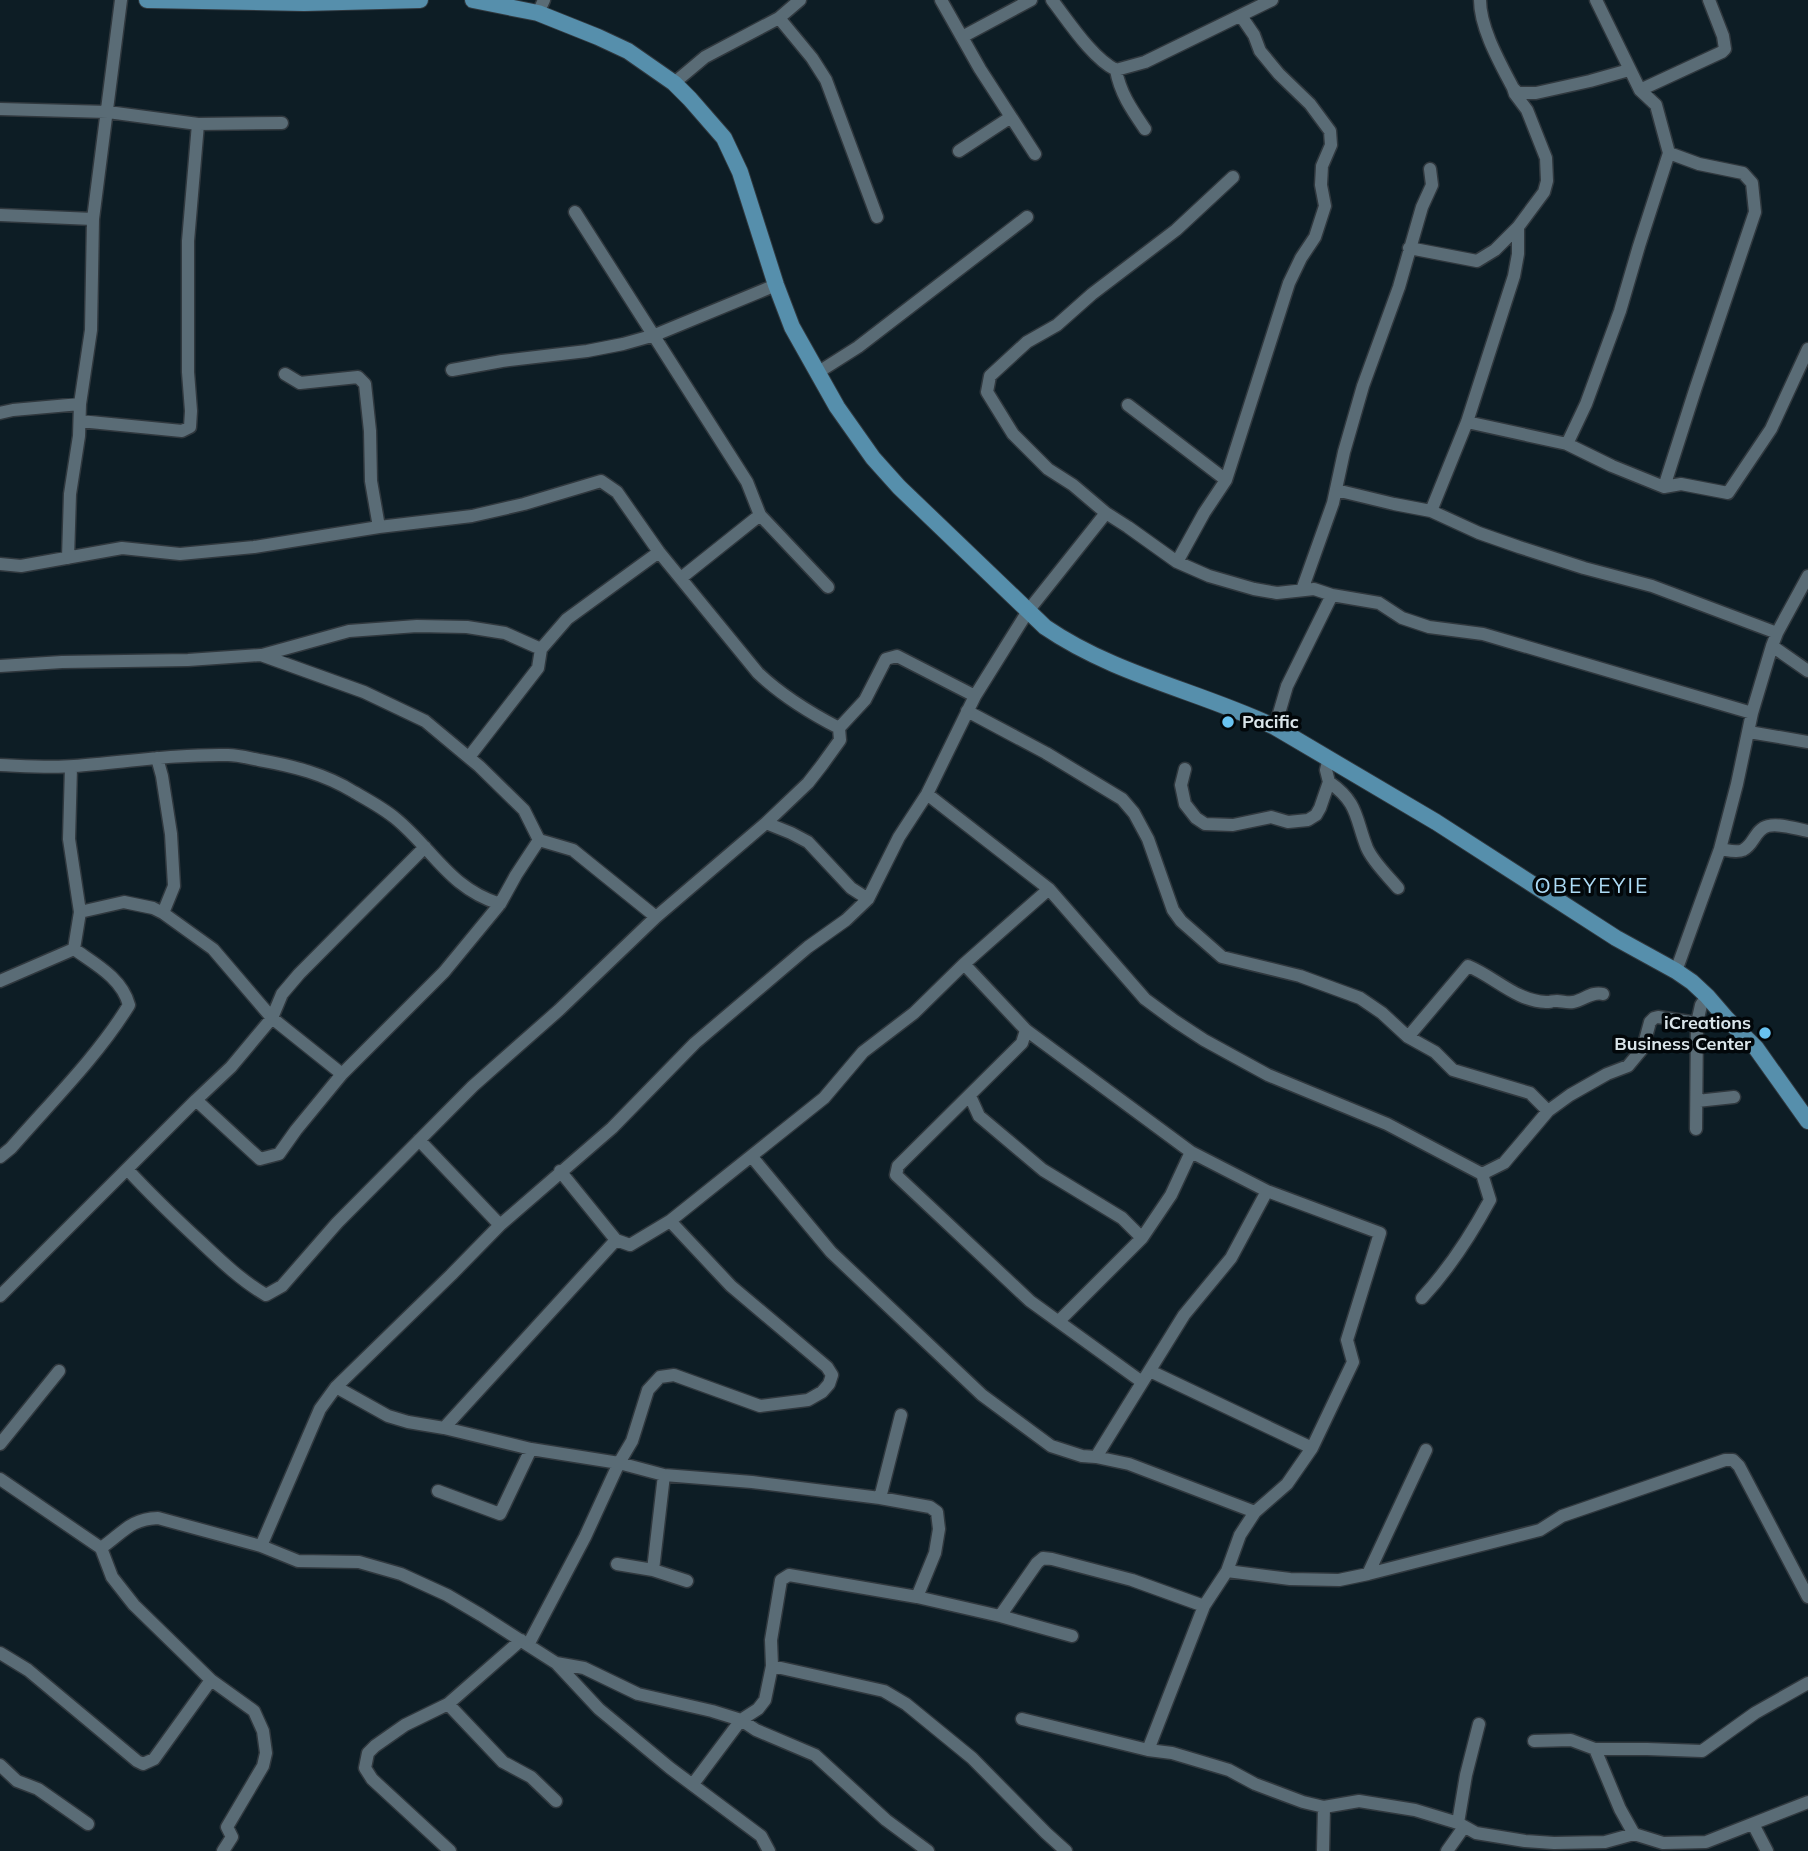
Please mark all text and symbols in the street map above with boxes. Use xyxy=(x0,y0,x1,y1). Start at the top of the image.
place label: Pacific xyxy=(1242,710,1299,733)
marker: Pacific xyxy=(1220,714,1236,730)
district label: OBEYEYIE xyxy=(1535,872,1649,898)
place label: iCreations Business Center xyxy=(1614,1011,1752,1055)
marker: iCreations Business Center xyxy=(1757,1025,1773,1041)

